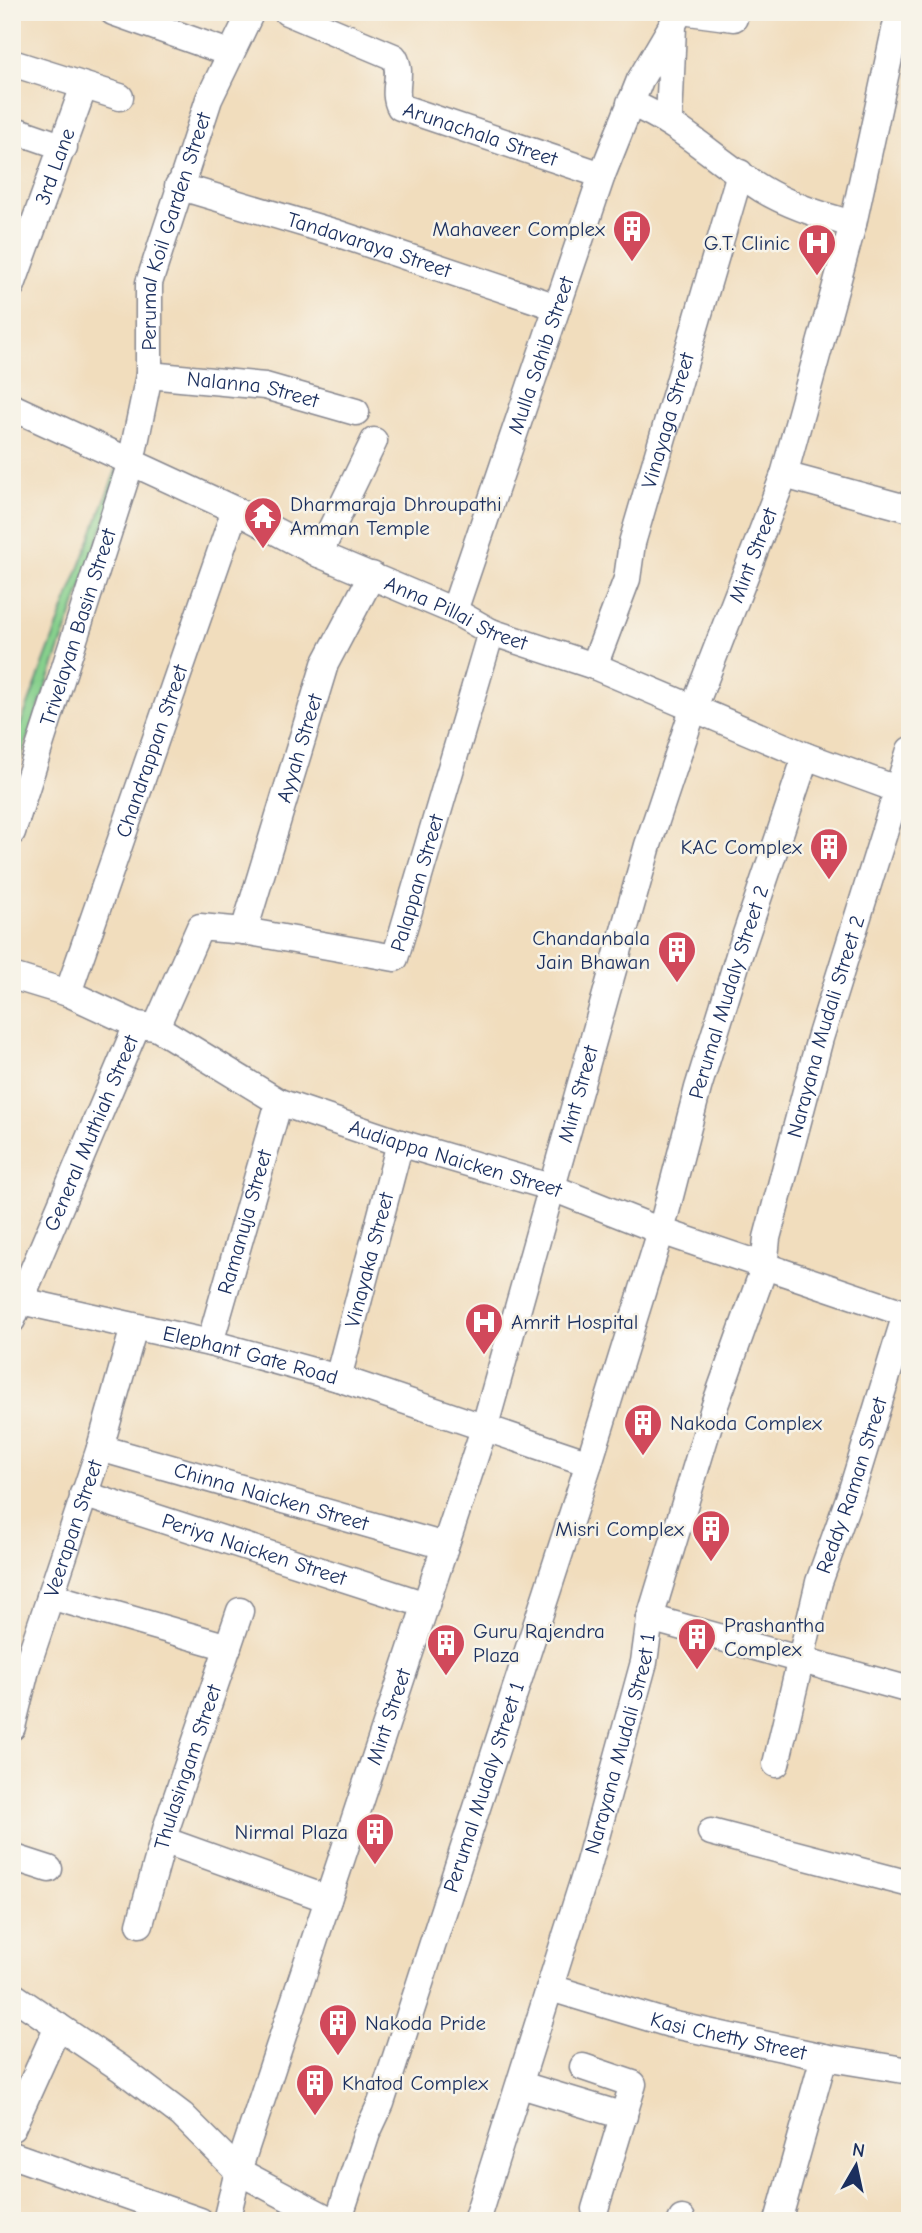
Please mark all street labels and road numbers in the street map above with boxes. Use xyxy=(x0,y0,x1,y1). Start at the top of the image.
street label: Arunachala Street xyxy=(400,97,561,171)
street label: Perumal Koil Garden Street xyxy=(137,109,216,351)
street label: 3rd Lane xyxy=(30,125,80,208)
street label: Tandavaraya Street xyxy=(284,207,455,283)
street label: Mulla Sahib Street xyxy=(503,273,579,437)
street label: Vinayaga Street xyxy=(637,349,699,491)
street label: Nalanna Street xyxy=(186,367,323,413)
street label: Mint Street xyxy=(724,503,782,606)
street label: Trivelayan Basin Street xyxy=(35,525,121,729)
street label: Anna Pillai Street xyxy=(381,571,531,655)
street label: Chandrappan Street xyxy=(111,661,193,841)
street label: Ayyah Street xyxy=(272,690,328,806)
street label: Palappan Street xyxy=(386,811,449,954)
street label: Perumal Mudaly Street 2 xyxy=(684,882,774,1101)
street label: Narayana Mudali Street 2 xyxy=(782,913,870,1140)
street label: General Muthiah Street xyxy=(39,1031,144,1235)
street label: Mint Street xyxy=(553,1042,603,1145)
street label: Audiappa Naicken Street xyxy=(346,1115,566,1203)
street label: Ramanuja Street xyxy=(213,1146,277,1297)
street label: Vinayaka Street xyxy=(340,1189,399,1330)
street label: Elephant Gate Road xyxy=(161,1321,341,1389)
street label: Reddy Raman Street xyxy=(811,1393,892,1577)
street label: Veerapan Street xyxy=(39,1456,108,1600)
street label: Chinna Naicken Street xyxy=(171,1458,372,1536)
street label: Periya Naicken Street xyxy=(159,1508,351,1591)
street label: Narayana Mudali Street 1 xyxy=(580,1632,660,1857)
street label: Mint Street xyxy=(362,1665,416,1768)
street label: Perumal Mudaly Street 1 xyxy=(438,1679,529,1895)
street label: Thulasingam Street xyxy=(149,1680,226,1852)
street label: Kasi Chetty Street xyxy=(648,2007,810,2065)

